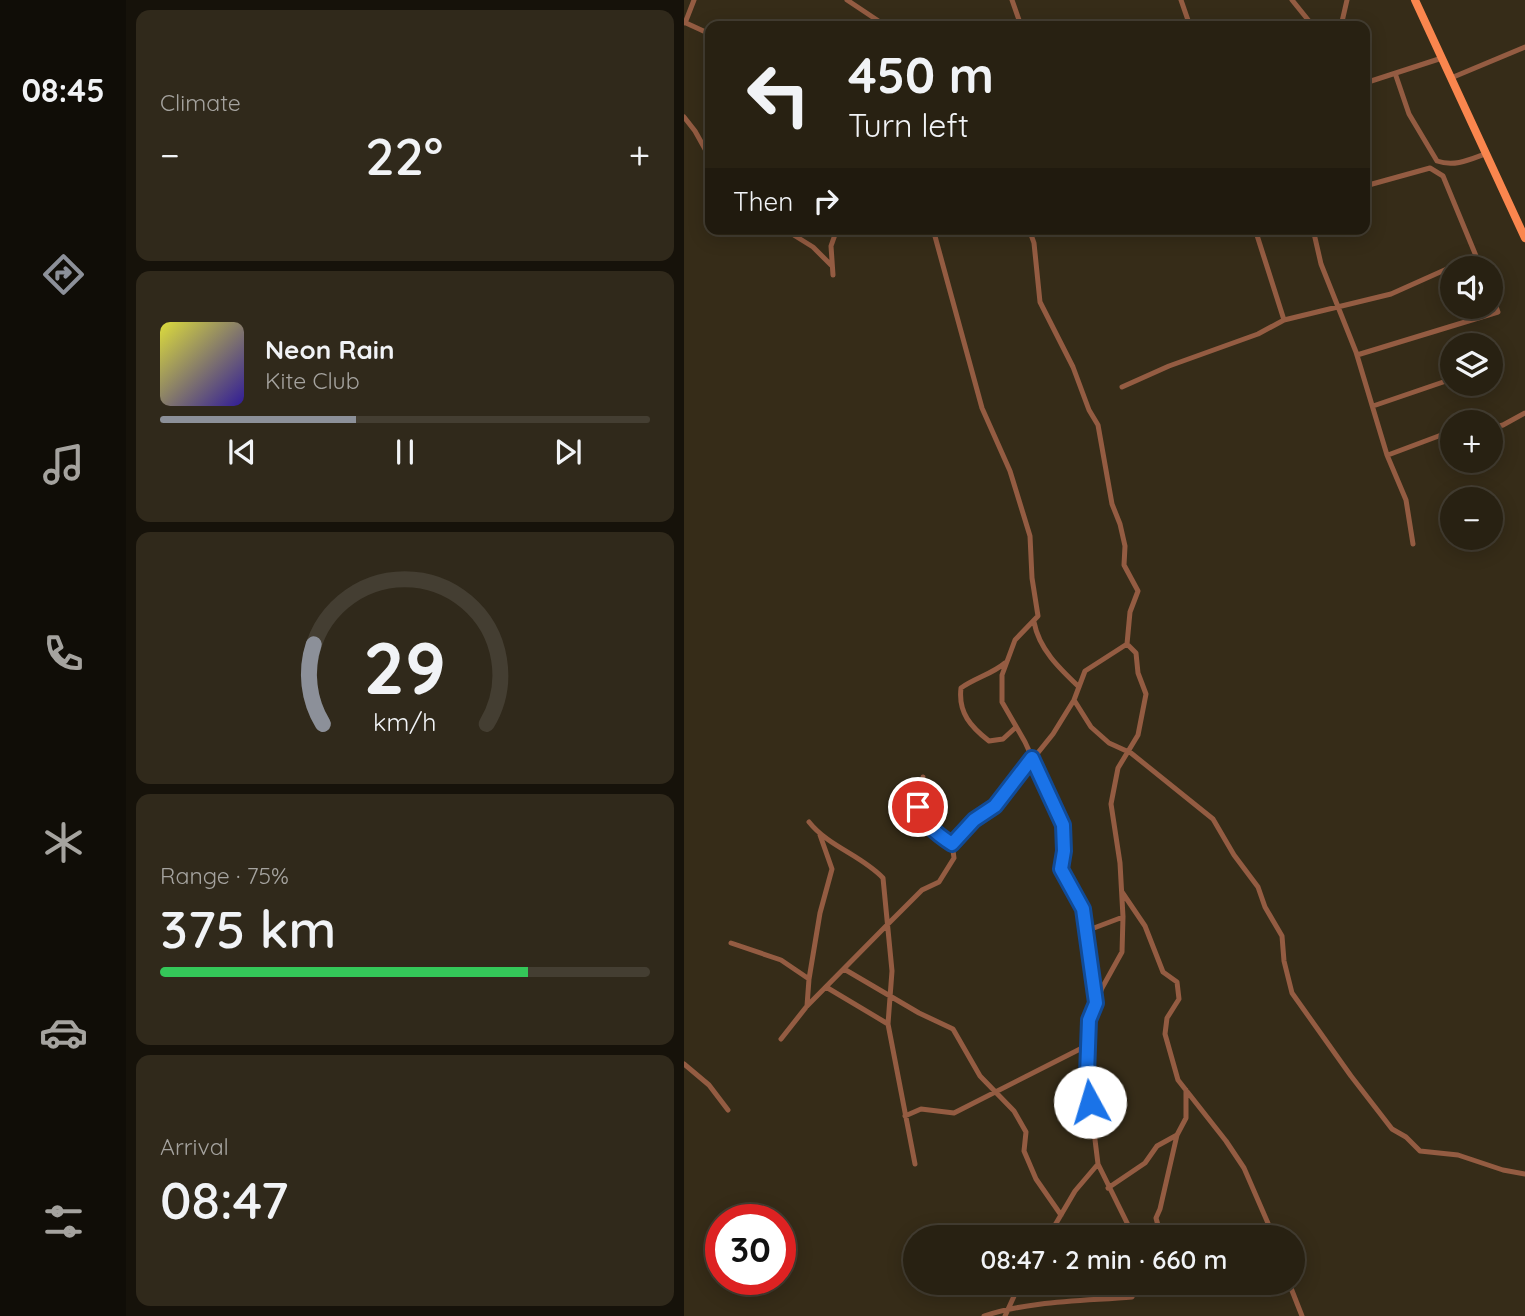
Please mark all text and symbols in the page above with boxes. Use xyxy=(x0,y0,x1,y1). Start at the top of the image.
text: 450 m xyxy=(848,44,994,105)
icon: left xyxy=(733,49,824,140)
text: 08:45 xyxy=(21,70,105,110)
text: Climate xyxy=(160,88,241,117)
text: Turn left xyxy=(848,105,969,145)
text: 22° xyxy=(365,123,443,188)
text: − xyxy=(160,131,180,179)
text: + xyxy=(629,131,650,179)
icon: right xyxy=(807,182,845,220)
text: Then xyxy=(733,185,793,218)
icon: directions xyxy=(39,250,88,299)
map controls xyxy=(1440,256,1503,550)
button: sound xyxy=(1440,256,1503,319)
text: Neon Rain xyxy=(265,333,394,366)
button: layers xyxy=(1440,333,1503,396)
text: Kite Club xyxy=(265,366,360,395)
button: + xyxy=(1440,410,1503,473)
icon: previous xyxy=(223,433,261,471)
icon: pause xyxy=(386,433,424,471)
icon: next xyxy=(549,433,587,471)
icon: music xyxy=(39,440,88,489)
button: − xyxy=(1440,487,1503,550)
text: 29 xyxy=(364,621,446,712)
icon: phone xyxy=(39,629,88,678)
text: km/h xyxy=(373,706,437,737)
pin xyxy=(888,777,948,837)
icon: arrive xyxy=(899,788,937,826)
icon: climate xyxy=(39,818,88,867)
text: Range · 75% xyxy=(160,861,289,890)
text: 375 km xyxy=(160,896,336,961)
icon: car xyxy=(39,1008,88,1057)
position arrow xyxy=(1053,1065,1127,1139)
text: Arrival xyxy=(160,1132,229,1161)
text: 08:47 xyxy=(160,1167,289,1232)
icon: filters xyxy=(39,1197,88,1246)
speed limit sign: 30 xyxy=(705,1204,796,1295)
text: 08:47 · 2 min · 660 m xyxy=(981,1243,1227,1276)

